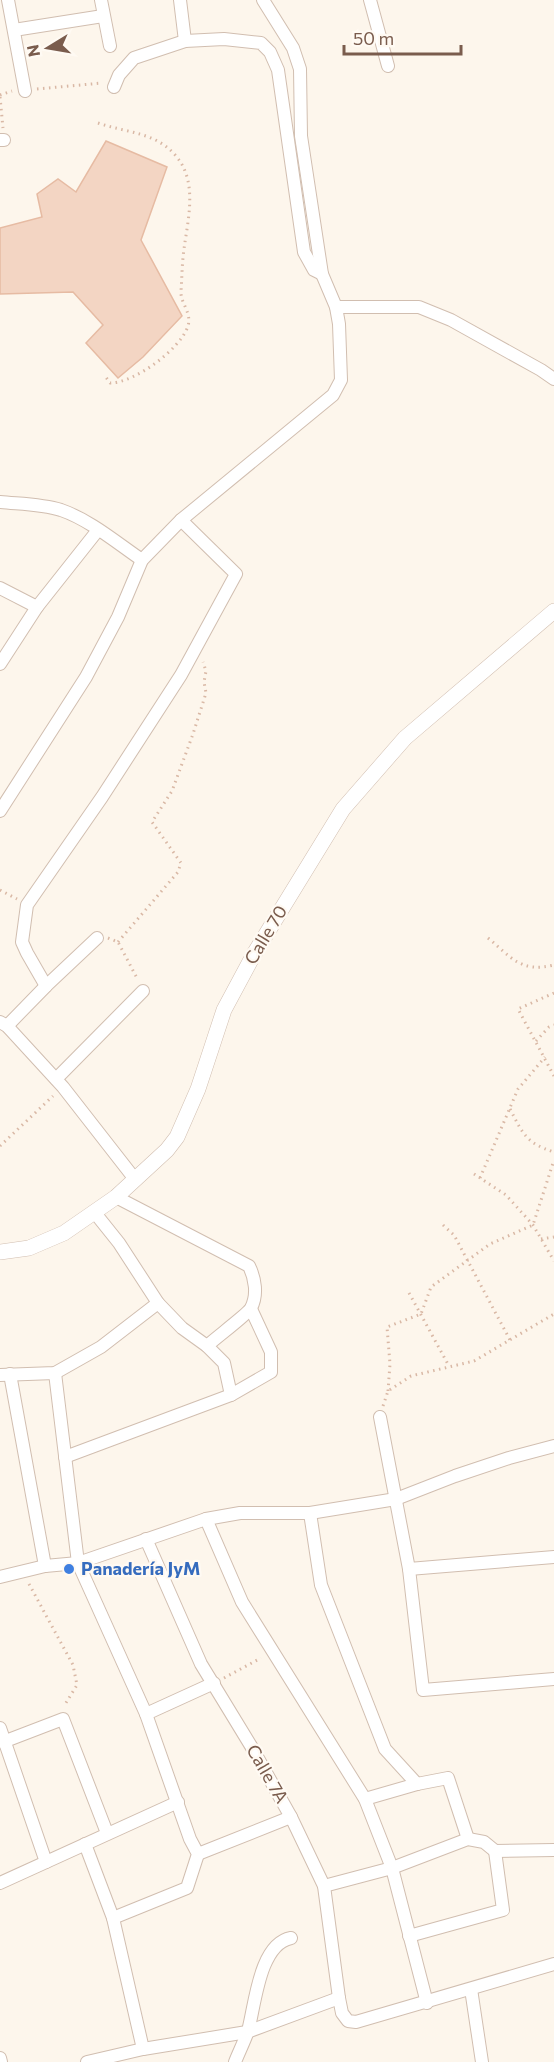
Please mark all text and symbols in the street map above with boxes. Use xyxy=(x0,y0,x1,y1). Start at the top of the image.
north arrow xyxy=(18,18,78,78)
scale bar xyxy=(344,18,461,56)
text: 50 m xyxy=(353,27,394,49)
text: N xyxy=(22,43,43,59)
street label: Calle 70 xyxy=(239,901,291,968)
place label: Panadería JyM xyxy=(81,1557,200,1579)
marker: Panadería JyM xyxy=(62,1562,76,1576)
street label: Calle 7A xyxy=(242,1740,293,1807)

